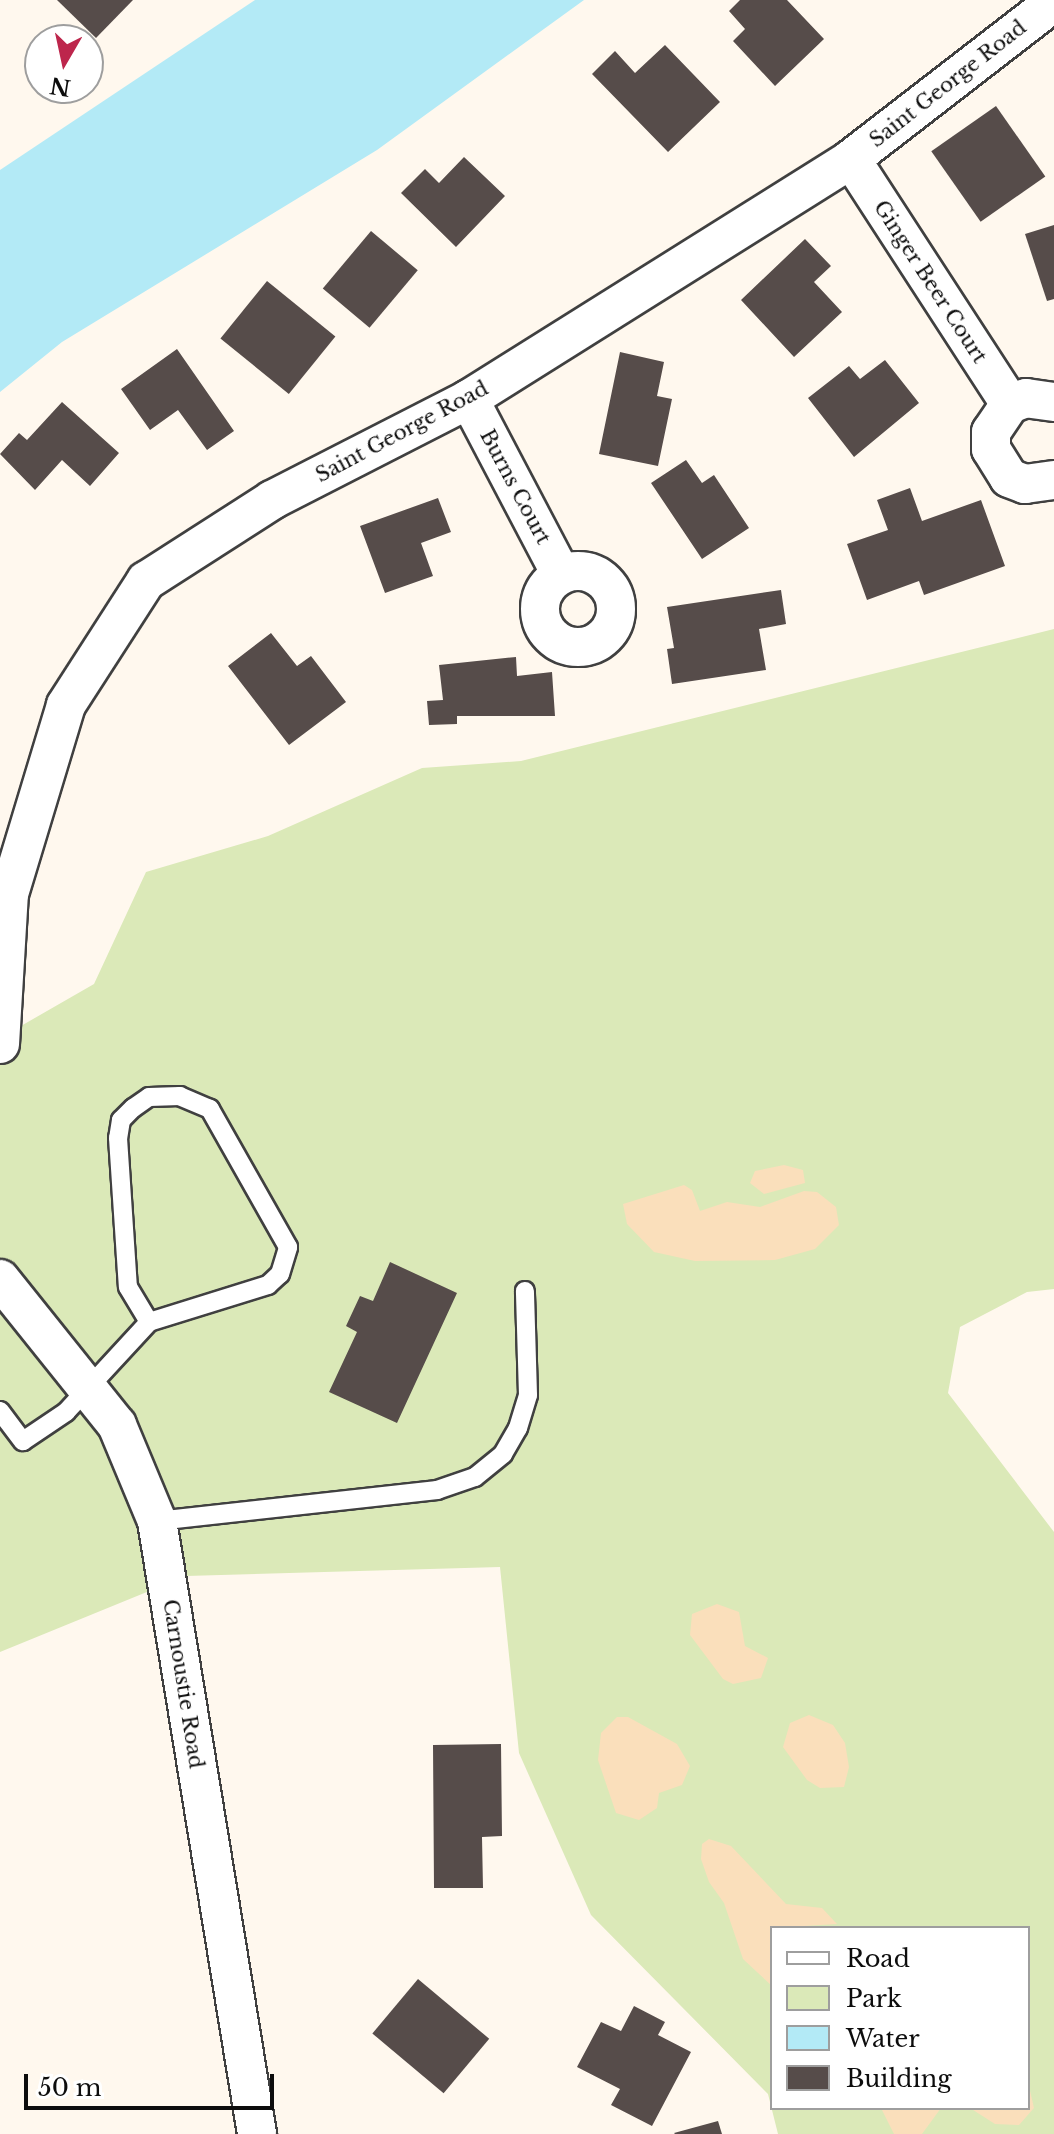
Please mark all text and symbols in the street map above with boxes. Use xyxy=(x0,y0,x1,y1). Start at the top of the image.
street label: Saint George Road xyxy=(865,16,1031,152)
north arrow xyxy=(24,24,104,104)
text: N xyxy=(48,71,73,101)
street label: Ginger Beer Court xyxy=(868,196,992,368)
street label: Saint George Road xyxy=(312,376,492,488)
street label: Burns Court xyxy=(475,426,555,548)
street label: Carnoustie Road xyxy=(158,1598,208,1770)
legend xyxy=(770,1926,1030,2110)
text: Road xyxy=(846,1944,910,1973)
text: Park xyxy=(846,1984,902,2013)
text: Water xyxy=(846,2024,920,2053)
scale bar xyxy=(28,2058,278,2108)
text: Building xyxy=(846,2064,952,2093)
text: 50 m xyxy=(38,2073,101,2102)

